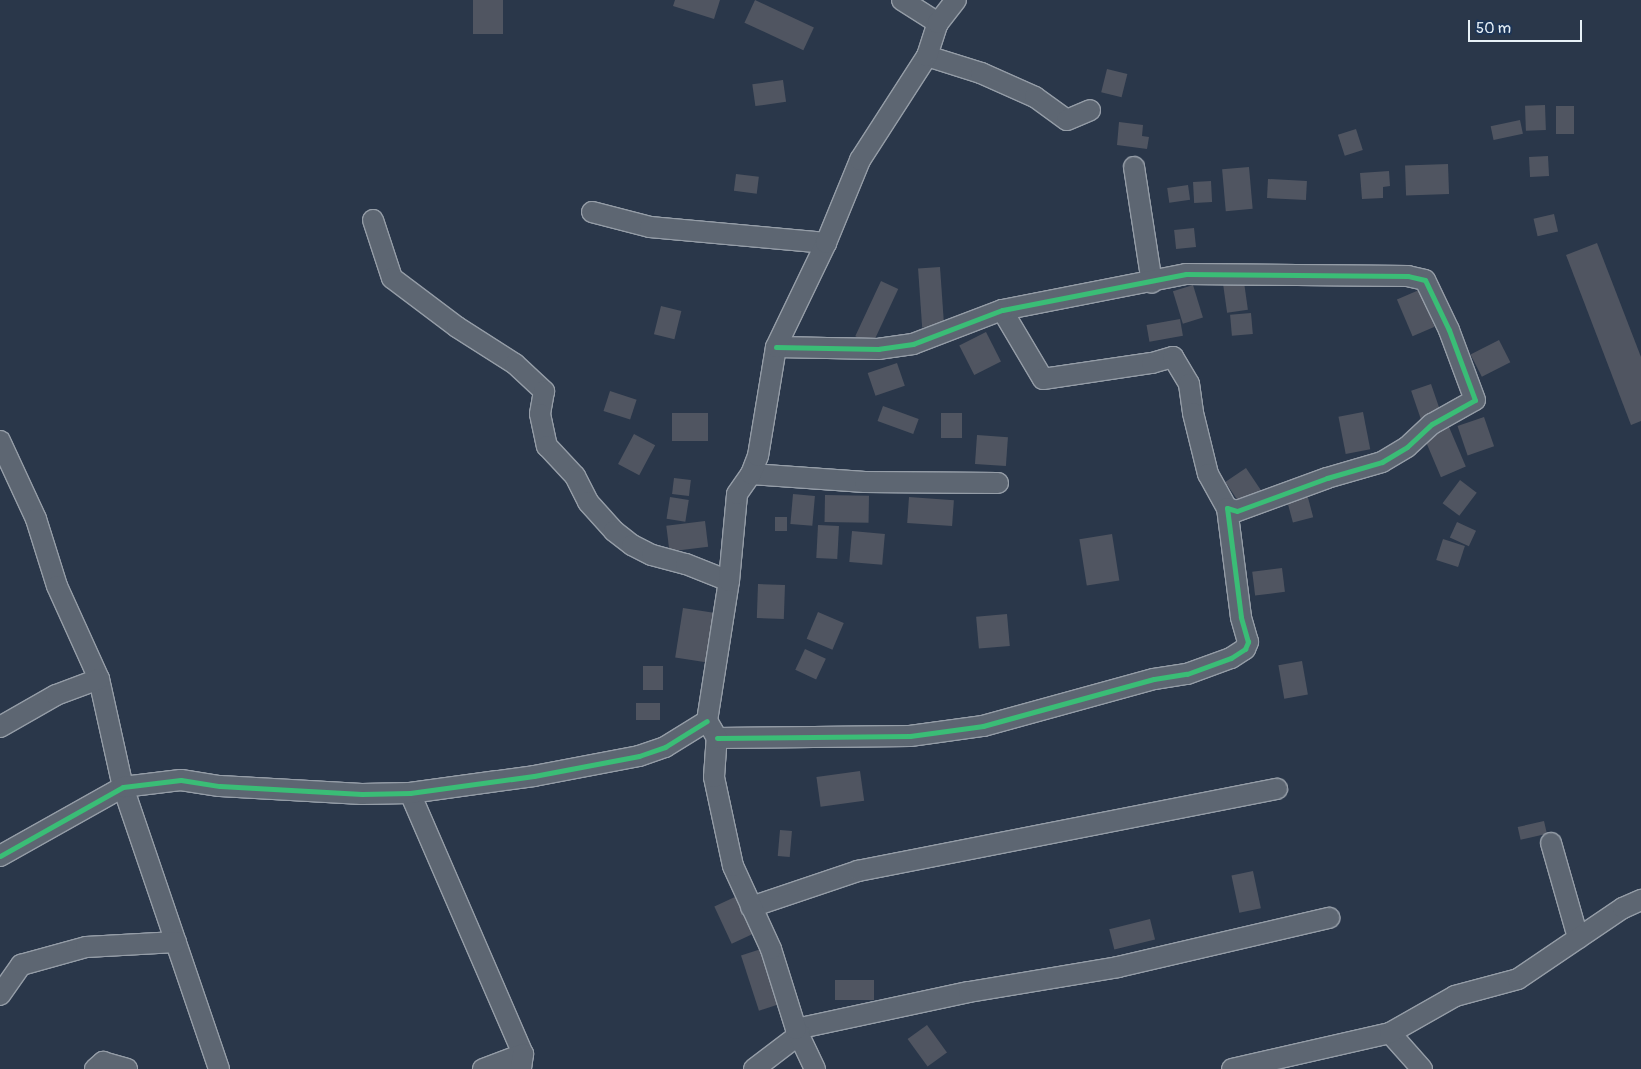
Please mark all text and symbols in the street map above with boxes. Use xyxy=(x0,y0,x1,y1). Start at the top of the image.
scale bar xyxy=(1471,10,1585,42)
text: 50 m xyxy=(1476,19,1511,38)

